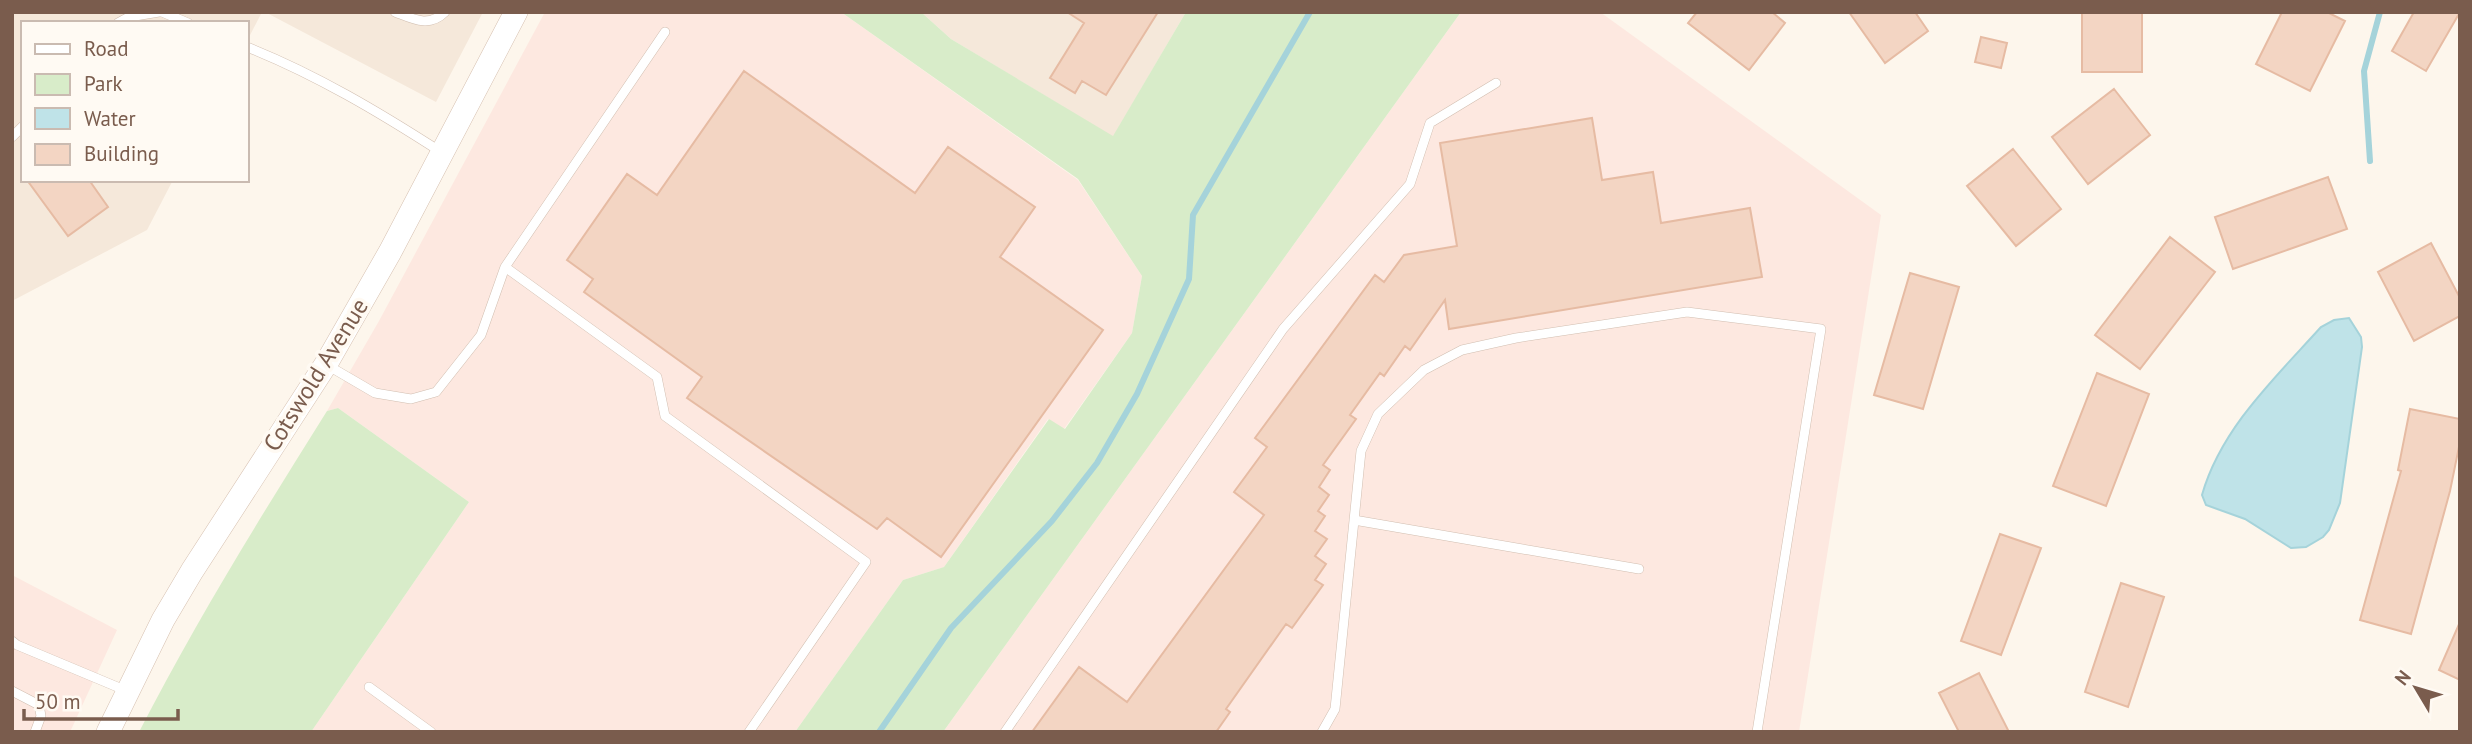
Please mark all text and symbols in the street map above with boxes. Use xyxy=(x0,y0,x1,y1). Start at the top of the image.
legend xyxy=(21,21,248,182)
text: Road xyxy=(84,35,128,62)
text: Park xyxy=(84,70,123,97)
text: Water xyxy=(84,105,136,132)
text: Building xyxy=(84,140,159,167)
street label: Cotswold Avenue xyxy=(256,292,375,457)
north arrow xyxy=(2381,653,2451,723)
text: N xyxy=(2389,665,2416,690)
scale bar xyxy=(24,678,178,722)
text: 50 m xyxy=(35,688,81,715)

